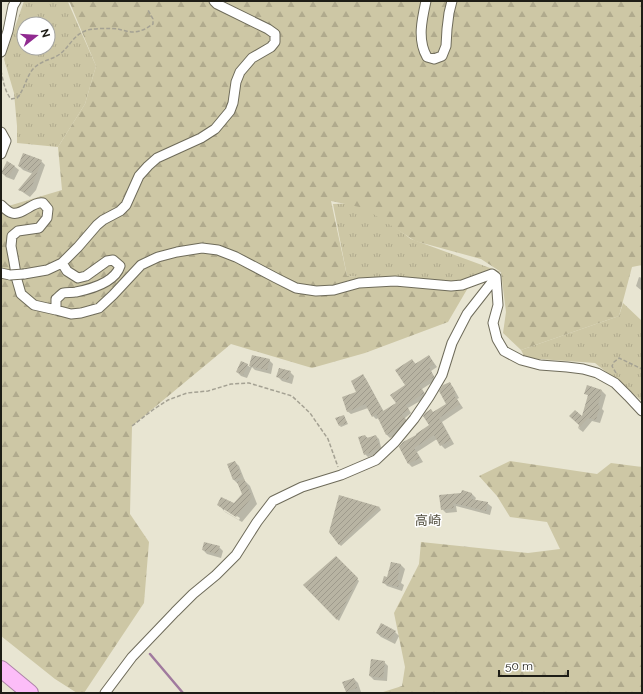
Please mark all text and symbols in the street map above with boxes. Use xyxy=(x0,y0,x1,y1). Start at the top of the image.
north arrow xyxy=(16,16,56,56)
text: N xyxy=(38,27,53,39)
district label: 高崎 xyxy=(415,513,441,528)
scale bar xyxy=(499,652,568,678)
text: 50 m xyxy=(505,659,533,673)

